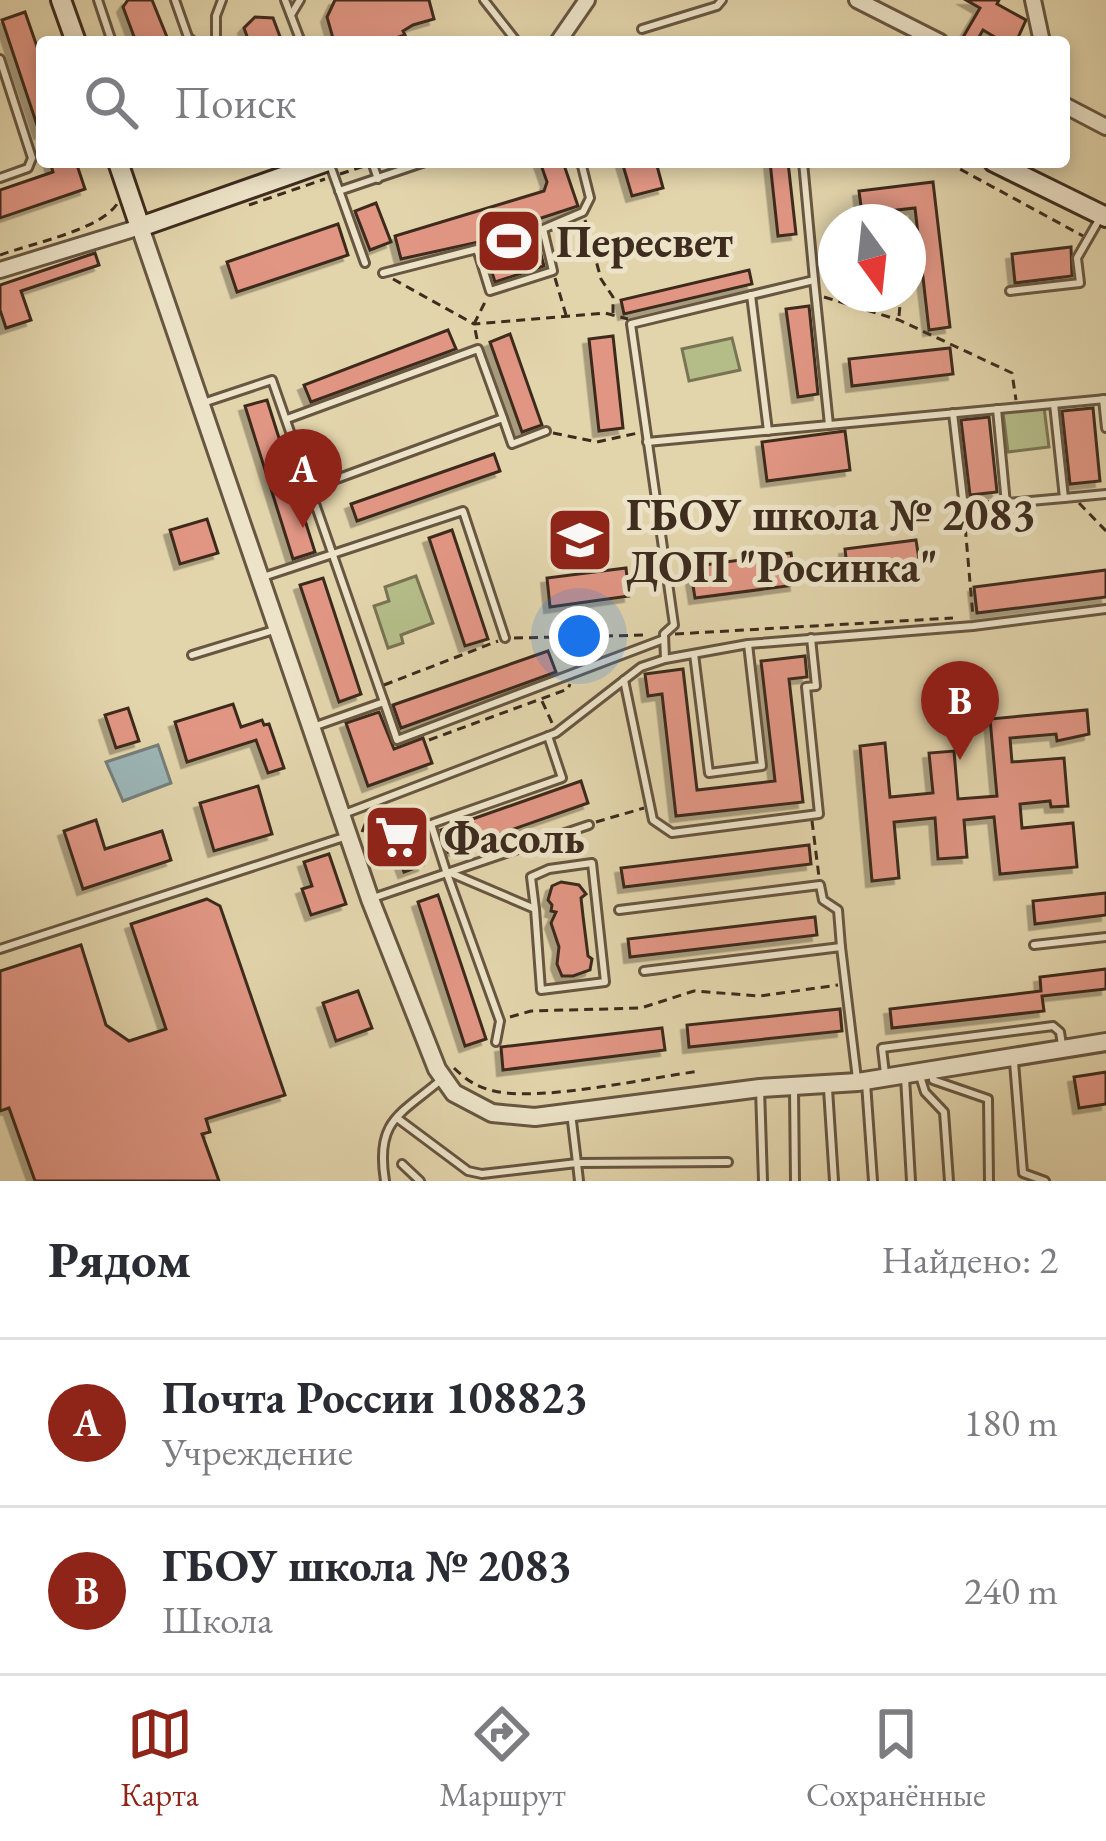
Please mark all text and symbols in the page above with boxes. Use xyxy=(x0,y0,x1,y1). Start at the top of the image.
search box xyxy=(36,36,1070,168)
icon: search xyxy=(78,69,144,135)
text: Поиск xyxy=(174,73,296,131)
north arrow xyxy=(818,204,926,312)
sports icon: Пересвет xyxy=(474,206,544,276)
place label: Пересвет xyxy=(556,212,733,270)
pin: A xyxy=(264,429,342,528)
place label: ГБОУ школа № 2083 ДОП "Росинка" xyxy=(626,485,1036,595)
school or university icon: ГБОУ школа № 2083 ДОП "Росинка" xyxy=(545,505,615,575)
your location xyxy=(549,606,609,666)
pin: B xyxy=(921,661,999,760)
supermarket icon: Фасоль xyxy=(362,802,432,872)
place label: Фасоль xyxy=(444,808,585,866)
text: Рядом xyxy=(48,1226,191,1292)
text: Найдено: 2 xyxy=(881,1234,1058,1285)
text: Почта России 108823 xyxy=(162,1368,588,1426)
text: A xyxy=(73,1397,101,1448)
text: 180 m xyxy=(964,1397,1058,1448)
text: Учреждение xyxy=(162,1426,353,1477)
text: ГБОУ школа № 2083 xyxy=(162,1536,572,1594)
text: B xyxy=(75,1565,99,1616)
text: 240 m xyxy=(964,1565,1058,1616)
text: Школа xyxy=(162,1594,273,1645)
tab: Карта xyxy=(120,1701,199,1816)
tab: Маршрут xyxy=(439,1701,566,1816)
tab: Сохранённые xyxy=(806,1701,986,1816)

